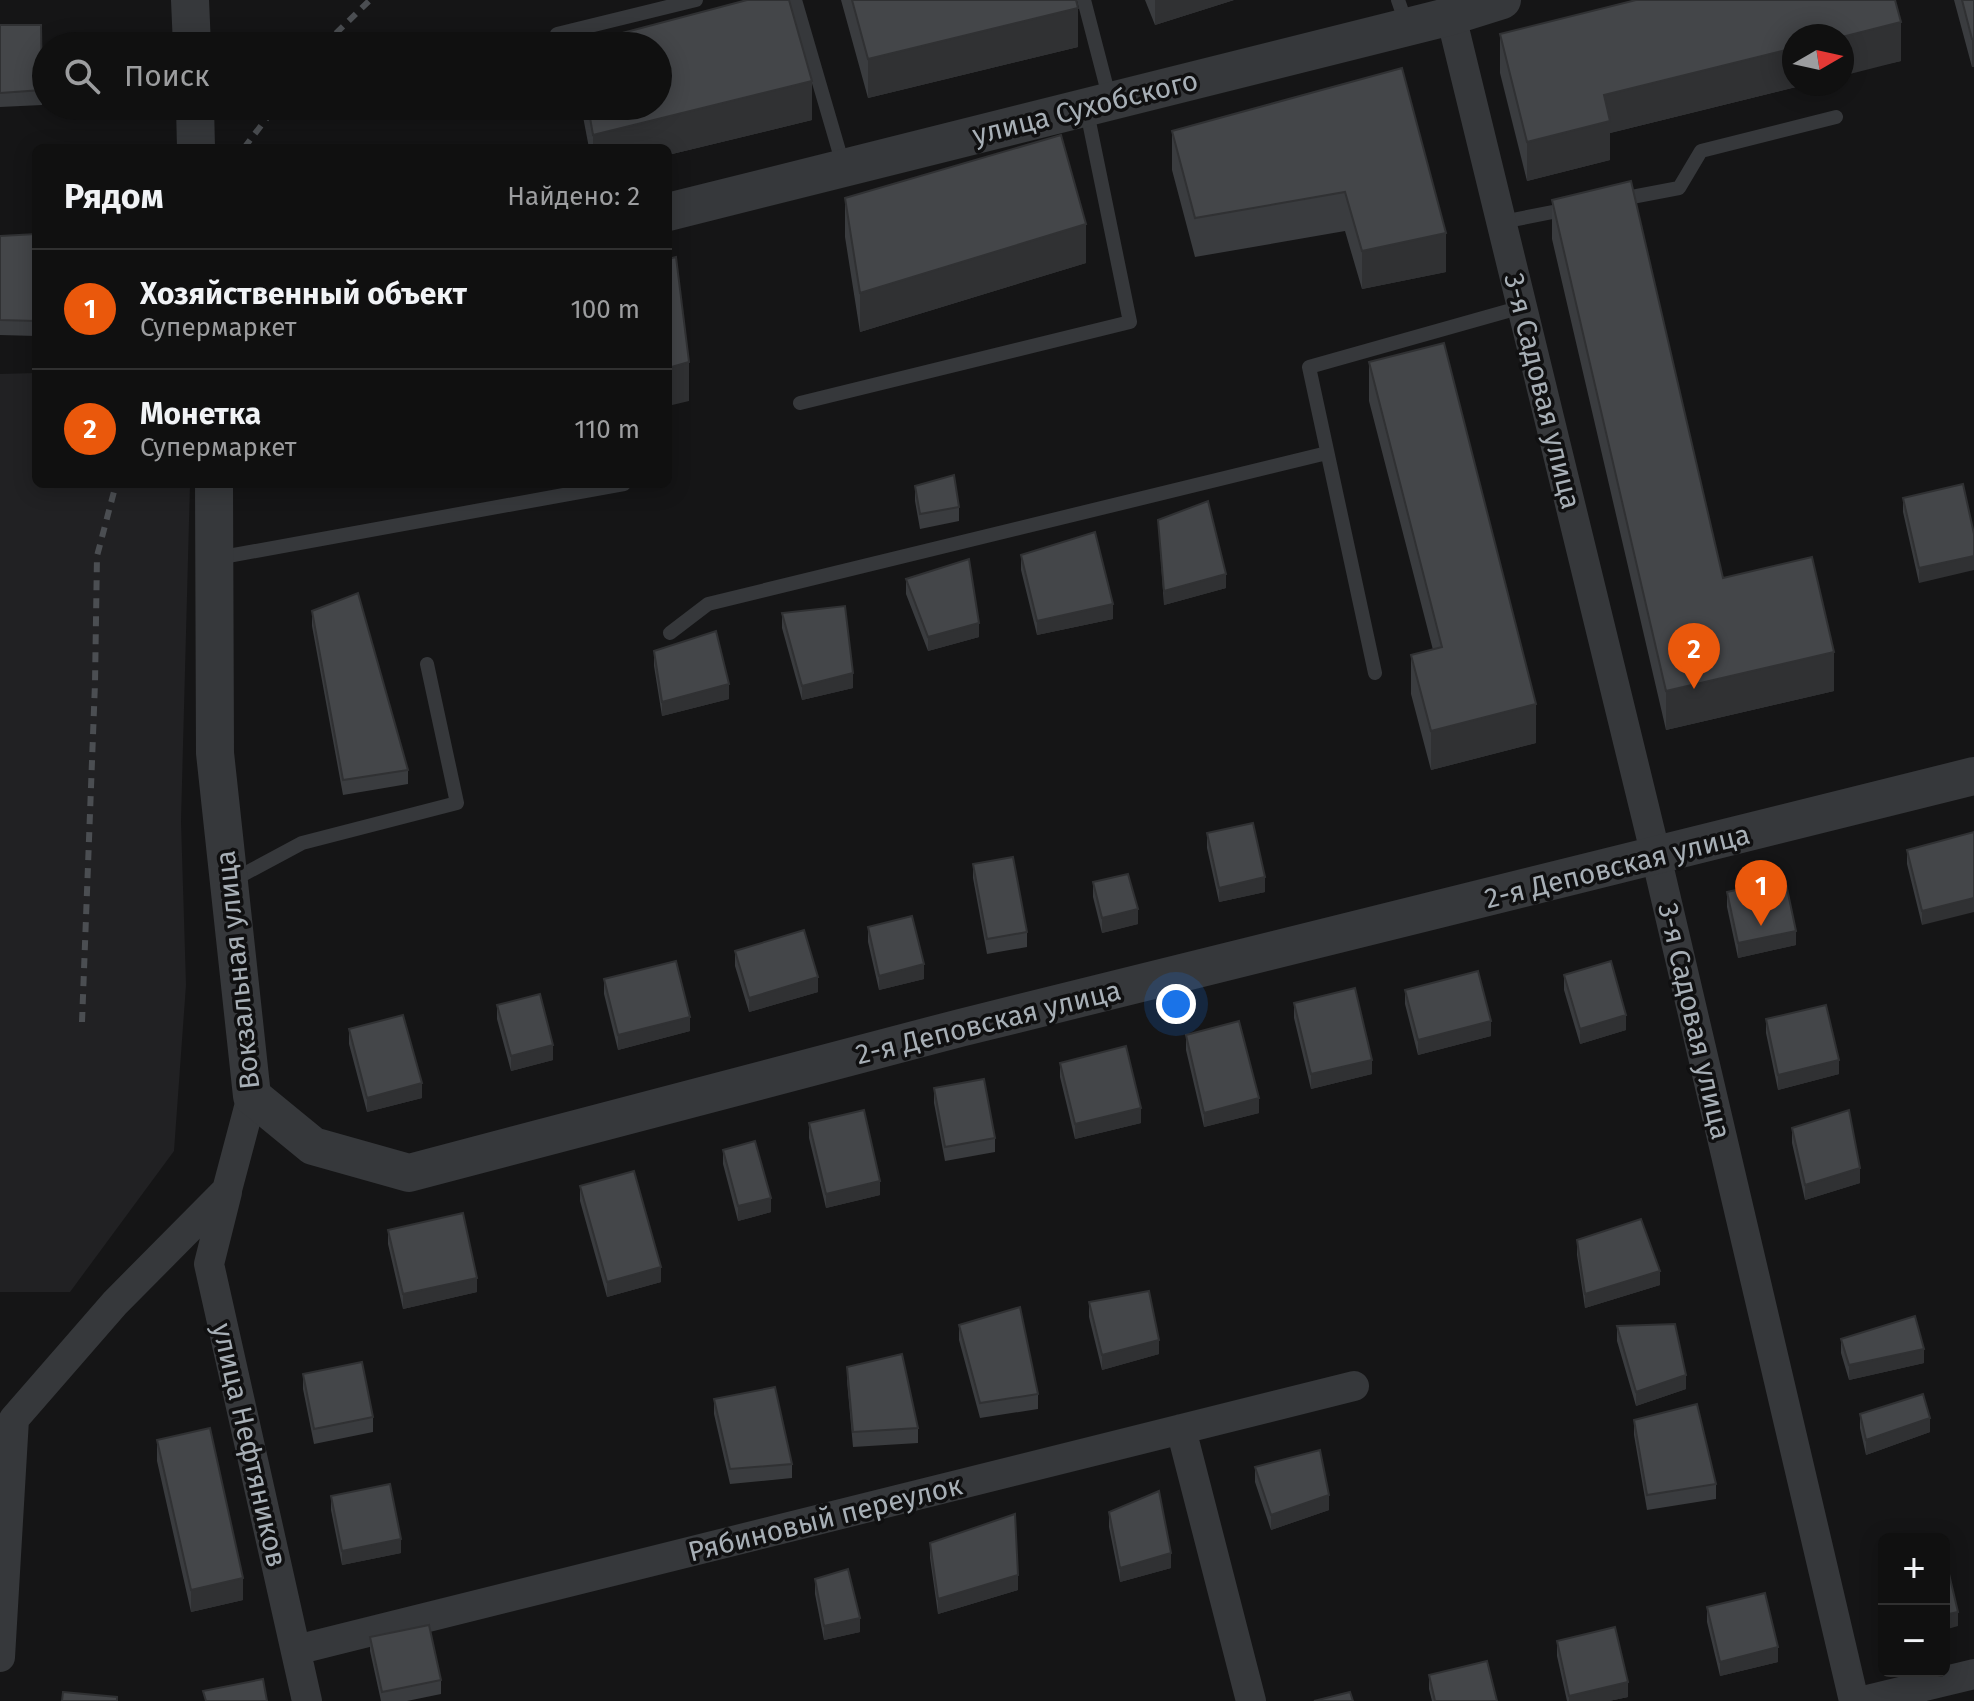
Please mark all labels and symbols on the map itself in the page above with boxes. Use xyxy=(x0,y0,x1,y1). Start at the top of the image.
north arrow xyxy=(1782,24,1854,96)
street label: улица Сухобского xyxy=(969,64,1201,151)
street label: 3-я Садовая улица xyxy=(1497,270,1588,512)
pin: 2 xyxy=(1668,623,1720,689)
street label: 2-я Деповская улица xyxy=(1481,818,1753,915)
street label: Вокзальная улица xyxy=(209,849,266,1091)
pin: 1 xyxy=(1735,860,1787,926)
street label: 3-я Садовая улица xyxy=(1651,900,1738,1143)
street label: 2-я Деповская улица xyxy=(852,974,1124,1071)
your location xyxy=(1156,984,1196,1024)
street label: улица Нефтяников xyxy=(205,1320,294,1570)
street label: Рябиновый переулок xyxy=(685,1468,966,1568)

